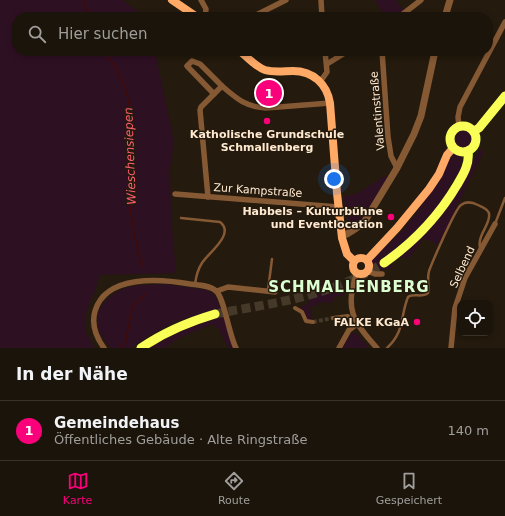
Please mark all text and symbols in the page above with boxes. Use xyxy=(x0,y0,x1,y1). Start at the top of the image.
search box xyxy=(12,12,493,56)
icon: search xyxy=(26,23,48,45)
text: Hier suchen xyxy=(58,25,147,43)
street label: Valentinstraße xyxy=(368,71,387,151)
pin: 1 xyxy=(256,78,282,108)
water label: Wieschensiepen xyxy=(121,107,139,205)
marker: Katholische Grundschule Schmallenberg xyxy=(262,116,272,126)
place label: Katholische Grundschule Schmallenberg xyxy=(190,128,344,154)
your location xyxy=(324,169,344,189)
street label: Zur Kampstraße xyxy=(213,181,303,200)
place label: Habbels – Kulturbühne und Eventlocation xyxy=(242,205,383,231)
marker: Habbels – Kulturbühne und Eventlocation xyxy=(386,212,396,222)
street label: Selbend xyxy=(447,244,478,290)
district label: SCHMALLENBERG xyxy=(268,278,430,296)
map controls xyxy=(457,300,493,336)
button: locate xyxy=(457,300,493,336)
place label: FALKE KGaA xyxy=(334,316,409,329)
marker: FALKE KGaA xyxy=(412,317,422,327)
text: In der Nähe xyxy=(16,364,128,384)
text: Gemeindehaus xyxy=(54,414,179,432)
text: 1 xyxy=(24,423,34,438)
text: 140 m xyxy=(447,423,489,438)
text: Öffentliches Gebäude · Alte Ringstraße xyxy=(54,432,307,447)
tab: Karte xyxy=(63,470,92,507)
tab: Route xyxy=(218,470,250,507)
tab: Gespeichert xyxy=(376,470,442,507)

